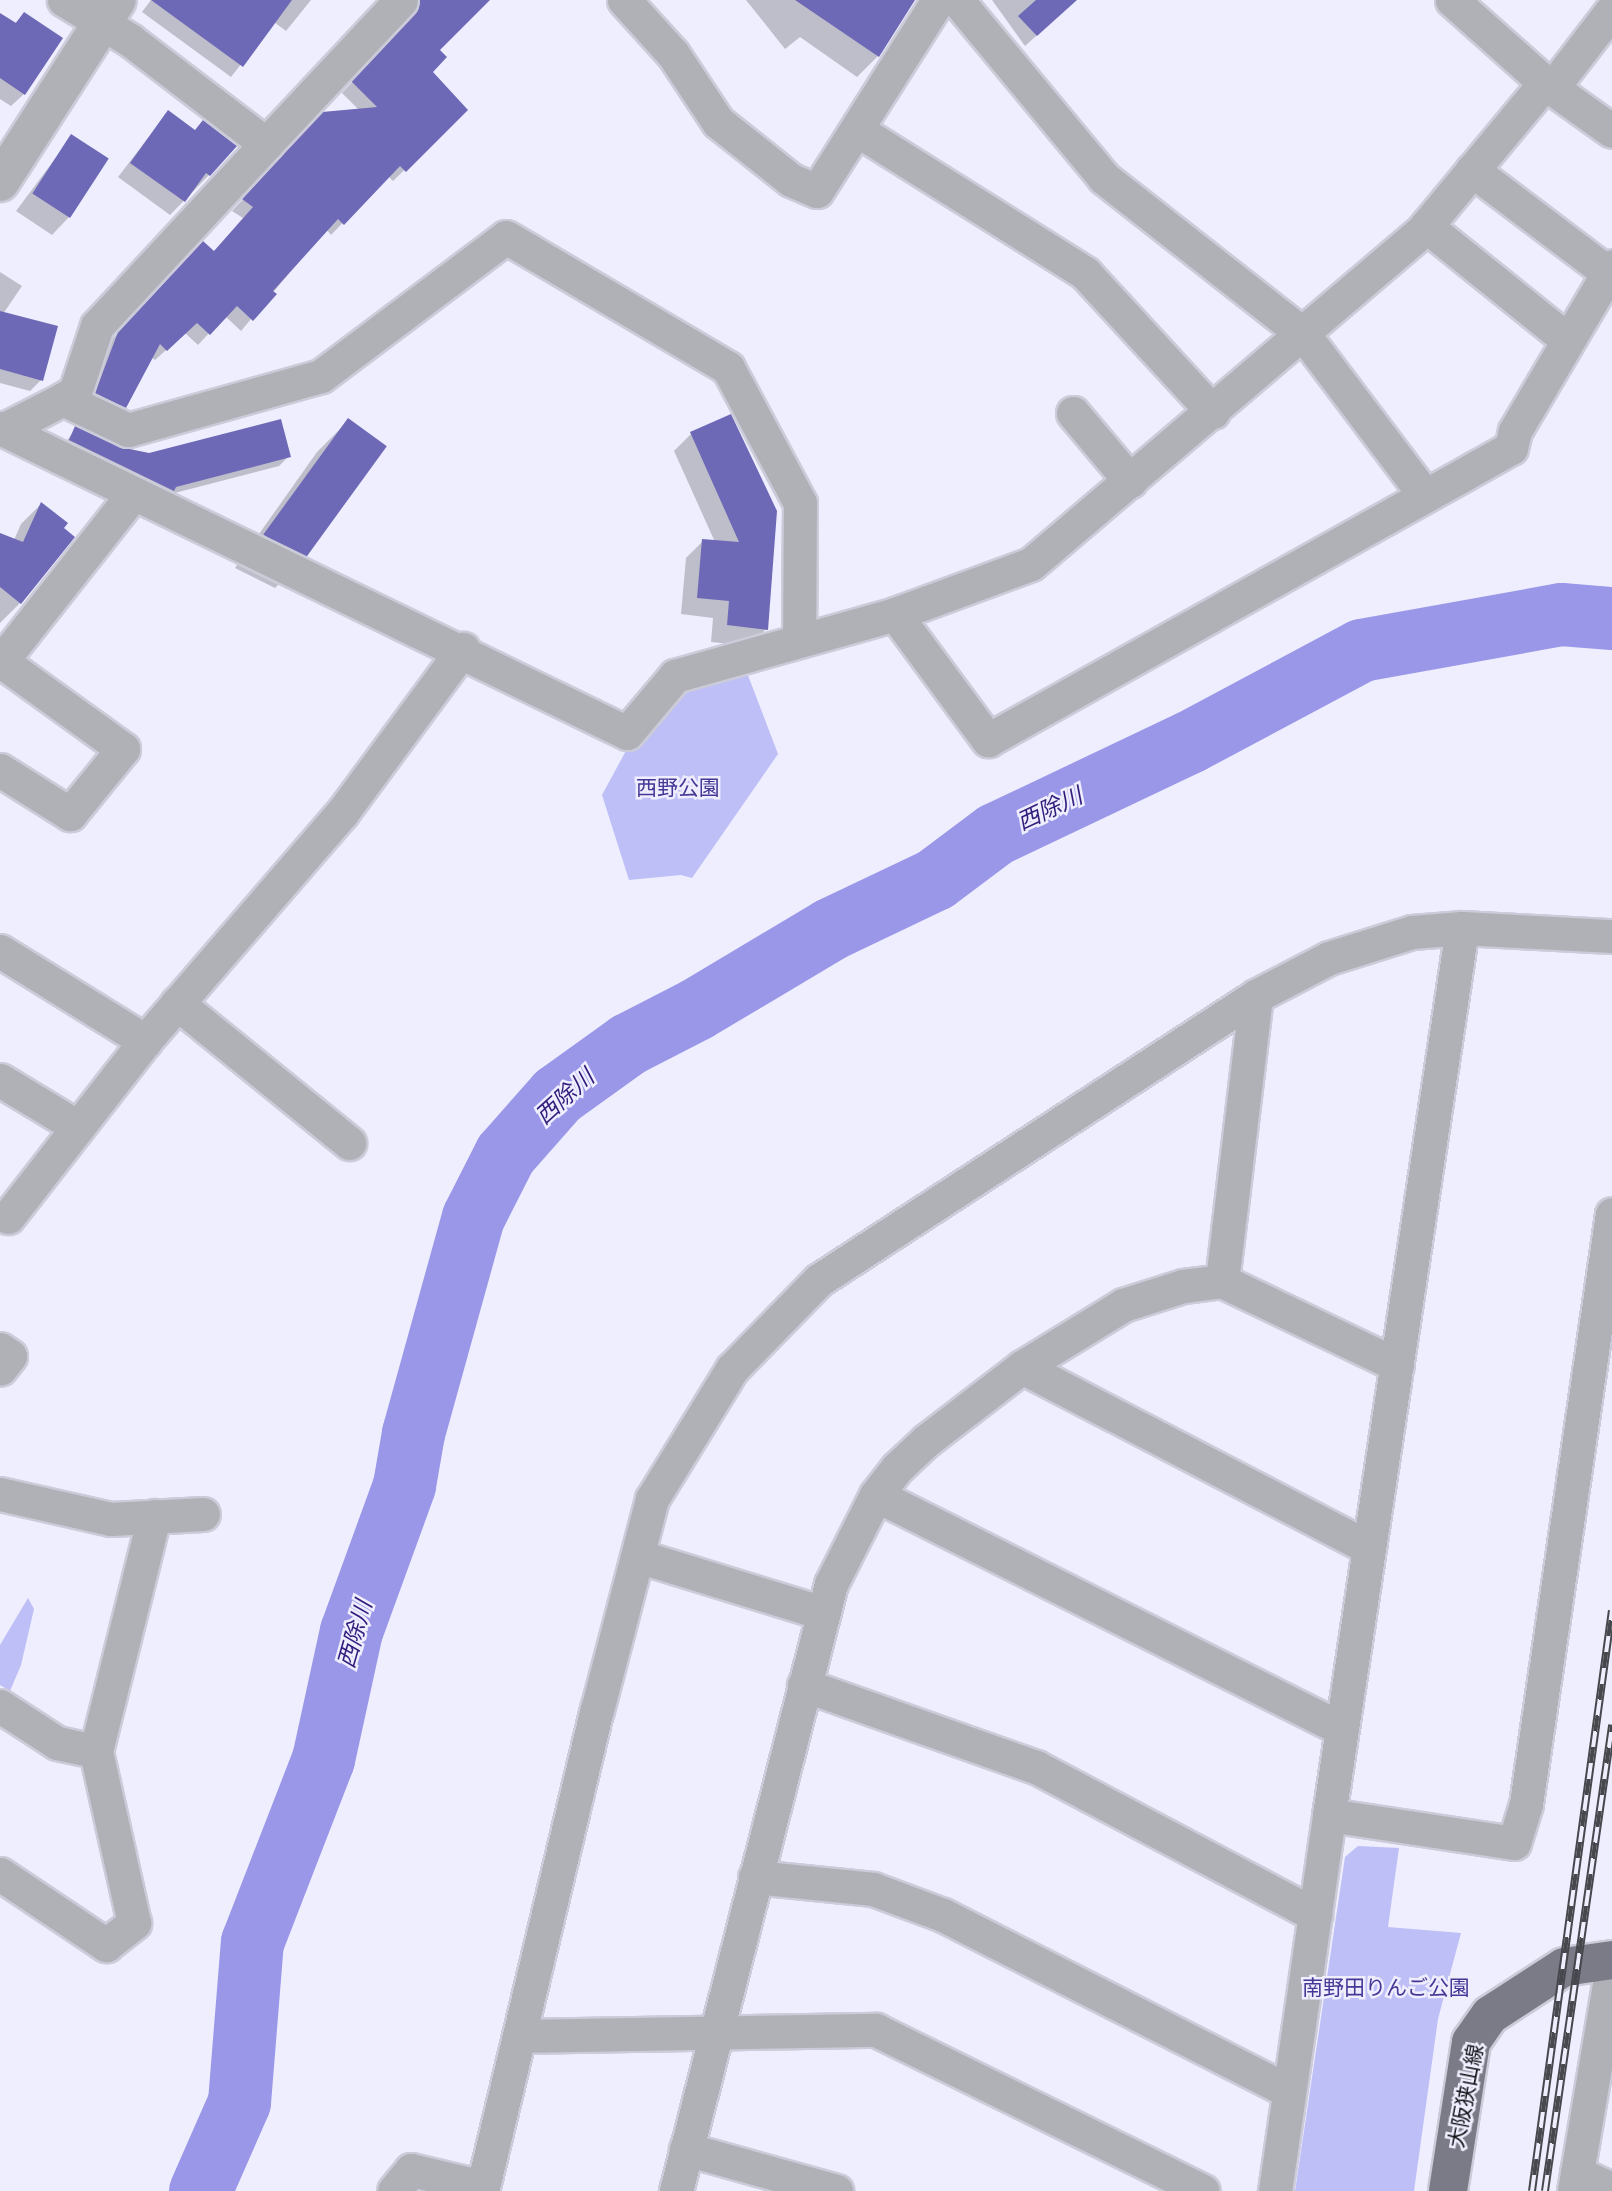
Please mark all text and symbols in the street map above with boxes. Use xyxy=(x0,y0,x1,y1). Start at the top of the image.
park label: 西野公園 xyxy=(636,774,720,800)
water label: 西除川 xyxy=(1012,781,1086,835)
water label: 西除川 xyxy=(529,1063,599,1129)
water label: 西除川 xyxy=(331,1597,377,1671)
park label: 南野田りんご公園 xyxy=(1302,1974,1470,2000)
street label: 大阪狭山線 xyxy=(1443,2042,1487,2150)

